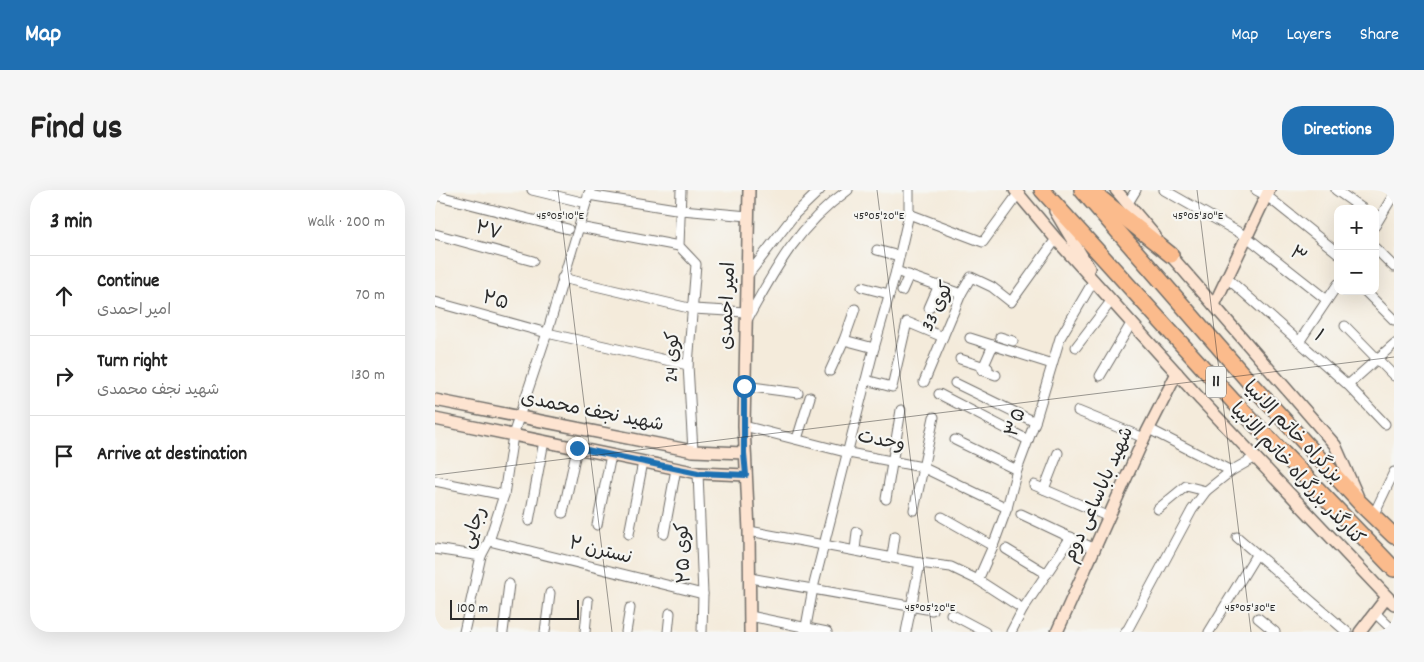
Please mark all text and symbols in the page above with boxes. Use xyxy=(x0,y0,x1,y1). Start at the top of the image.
text: Map xyxy=(25,18,61,52)
text: Map xyxy=(1231,23,1258,48)
text: Layers xyxy=(1286,23,1332,48)
text: Share xyxy=(1360,23,1399,48)
text: Find us xyxy=(30,105,122,155)
button: Directions xyxy=(1282,106,1394,155)
map controls xyxy=(1334,205,1379,295)
button: + xyxy=(1334,205,1379,250)
text: 3 min xyxy=(50,208,92,238)
text: 45°05'10"E xyxy=(536,208,584,225)
text: 45°05'20"E xyxy=(854,208,905,225)
text: 45°05'30"E xyxy=(1173,208,1224,225)
text: Walk · 200 m xyxy=(308,211,385,234)
street label: ۲۷ xyxy=(472,215,504,249)
street label: ۳ xyxy=(1283,241,1311,271)
button: − xyxy=(1334,250,1379,295)
street label: امیر احمدی xyxy=(714,262,744,350)
text: Continue xyxy=(97,269,159,296)
street label: کوی 33 xyxy=(916,278,962,336)
icon: ahead xyxy=(50,282,78,310)
text: 70 m xyxy=(355,284,385,307)
street label: ۲۵ xyxy=(479,285,511,319)
text: امیر احمدی xyxy=(97,299,171,322)
street label: ۱ xyxy=(1306,325,1330,349)
street label: کوی 24 xyxy=(660,331,688,383)
text: Turn right xyxy=(97,349,168,376)
icon: right xyxy=(50,362,78,390)
text: 130 m xyxy=(351,364,385,387)
road number: 11 xyxy=(1206,366,1226,398)
route start xyxy=(733,375,756,398)
street label: بزرگراه خاتم الانبیا xyxy=(1236,376,1348,490)
text: شهید نجف محمدی xyxy=(97,379,219,402)
street label: شهید نجف محمدی xyxy=(518,386,666,440)
street label: کنارگذر بزرگراه خاتم الانبیا xyxy=(1223,398,1369,552)
street label: ۳۵ xyxy=(1000,405,1034,441)
street label: شهید باباساعی دوم xyxy=(1058,423,1142,567)
street label: وحدت xyxy=(855,424,907,460)
route end xyxy=(566,437,589,460)
icon: arrive xyxy=(50,442,78,470)
text: Arrive at destination xyxy=(97,442,247,469)
street label: رجایی xyxy=(455,503,495,553)
street label: کوی ۲۵ xyxy=(670,522,700,584)
street label: نسترن ۲ xyxy=(565,531,635,573)
scale bar xyxy=(450,597,579,620)
text: 100 m xyxy=(457,599,488,619)
text: 45°05'20"E xyxy=(905,600,956,617)
text: 45°05'30"E xyxy=(1225,600,1276,617)

